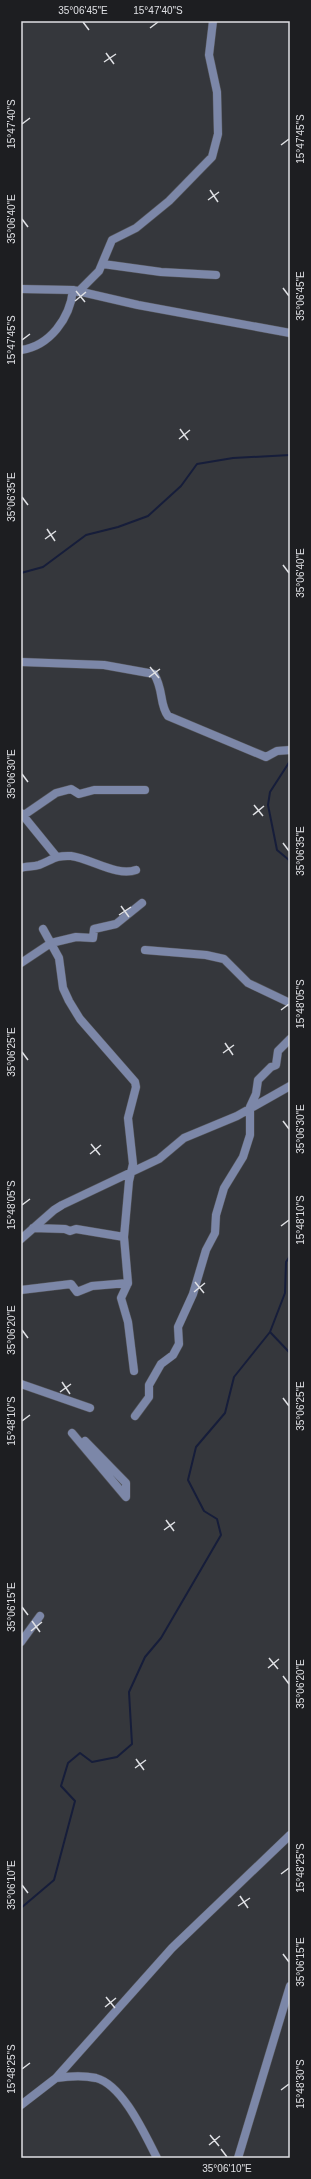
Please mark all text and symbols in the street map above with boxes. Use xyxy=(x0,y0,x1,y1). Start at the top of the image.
text: 35°06'45"E xyxy=(58,5,108,16)
text: 15°47'40"S xyxy=(133,5,183,16)
text: 15°47'40"S xyxy=(6,99,17,149)
text: 15°47'45"S xyxy=(295,114,306,164)
text: 35°06'40"E xyxy=(6,194,17,244)
text: 35°06'45"E xyxy=(295,271,306,321)
text: 15°47'45"S xyxy=(6,315,17,365)
text: 35°06'35"E xyxy=(6,472,17,522)
text: 35°06'40"E xyxy=(295,548,306,598)
text: 35°06'30"E xyxy=(6,749,17,799)
text: 35°06'35"E xyxy=(295,826,306,876)
text: 15°48'05"S xyxy=(295,979,306,1029)
text: 35°06'25"E xyxy=(6,1027,17,1077)
text: 35°06'30"E xyxy=(295,1104,306,1154)
text: 15°48'05"S xyxy=(6,1180,17,1230)
text: 15°48'10"S xyxy=(295,1195,306,1245)
text: 35°06'20"E xyxy=(6,1305,17,1355)
text: 35°06'25"E xyxy=(295,1381,306,1431)
text: 15°48'10"S xyxy=(6,1396,17,1446)
text: 35°06'15"E xyxy=(6,1582,17,1632)
text: 35°06'20"E xyxy=(295,1659,306,1709)
text: 15°48'25"S xyxy=(295,1843,306,1893)
text: 35°06'10"E xyxy=(6,1860,17,1910)
text: 35°06'15"E xyxy=(295,1937,306,1987)
text: 15°48'25"S xyxy=(6,2044,17,2094)
text: 15°48'30"S xyxy=(295,2059,306,2109)
text: 35°06'10"E xyxy=(202,2163,252,2174)

